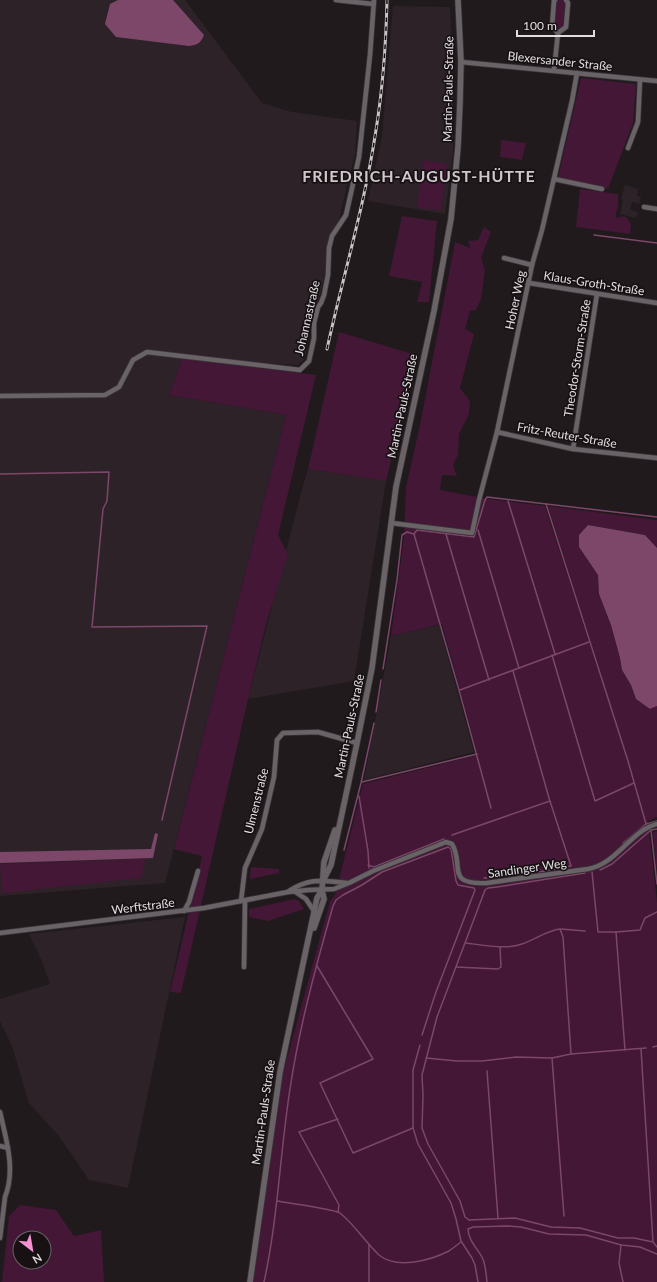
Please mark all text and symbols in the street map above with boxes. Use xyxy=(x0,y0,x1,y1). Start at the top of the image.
scale bar xyxy=(517,12,594,38)
text: 100 m xyxy=(523,18,557,33)
street label: Martin-Pauls-Straße xyxy=(440,36,456,142)
street label: Blexersander Straße xyxy=(507,48,613,74)
district label: FRIEDRICH-AUGUST-HÜTTE xyxy=(302,166,536,185)
street label: Klaus-Groth-Straße xyxy=(542,268,646,298)
street label: Hoher Weg xyxy=(501,269,529,331)
street label: Johannastraße xyxy=(291,279,323,357)
street label: Theodor-Storm-Straße xyxy=(560,298,594,418)
street label: Martin-Pauls-Straße xyxy=(384,353,420,459)
street label: Fritz-Reuter-Straße xyxy=(516,419,618,451)
street label: Martin-Pauls-Straße xyxy=(331,673,367,779)
street label: Ulmenstraße xyxy=(241,766,271,836)
street label: Sandinger Weg xyxy=(487,855,567,881)
street label: Werftstraße xyxy=(110,895,176,917)
street label: Martin-Pauls-Straße xyxy=(248,1058,278,1166)
north arrow xyxy=(12,1230,52,1270)
text: N xyxy=(30,1251,44,1267)

